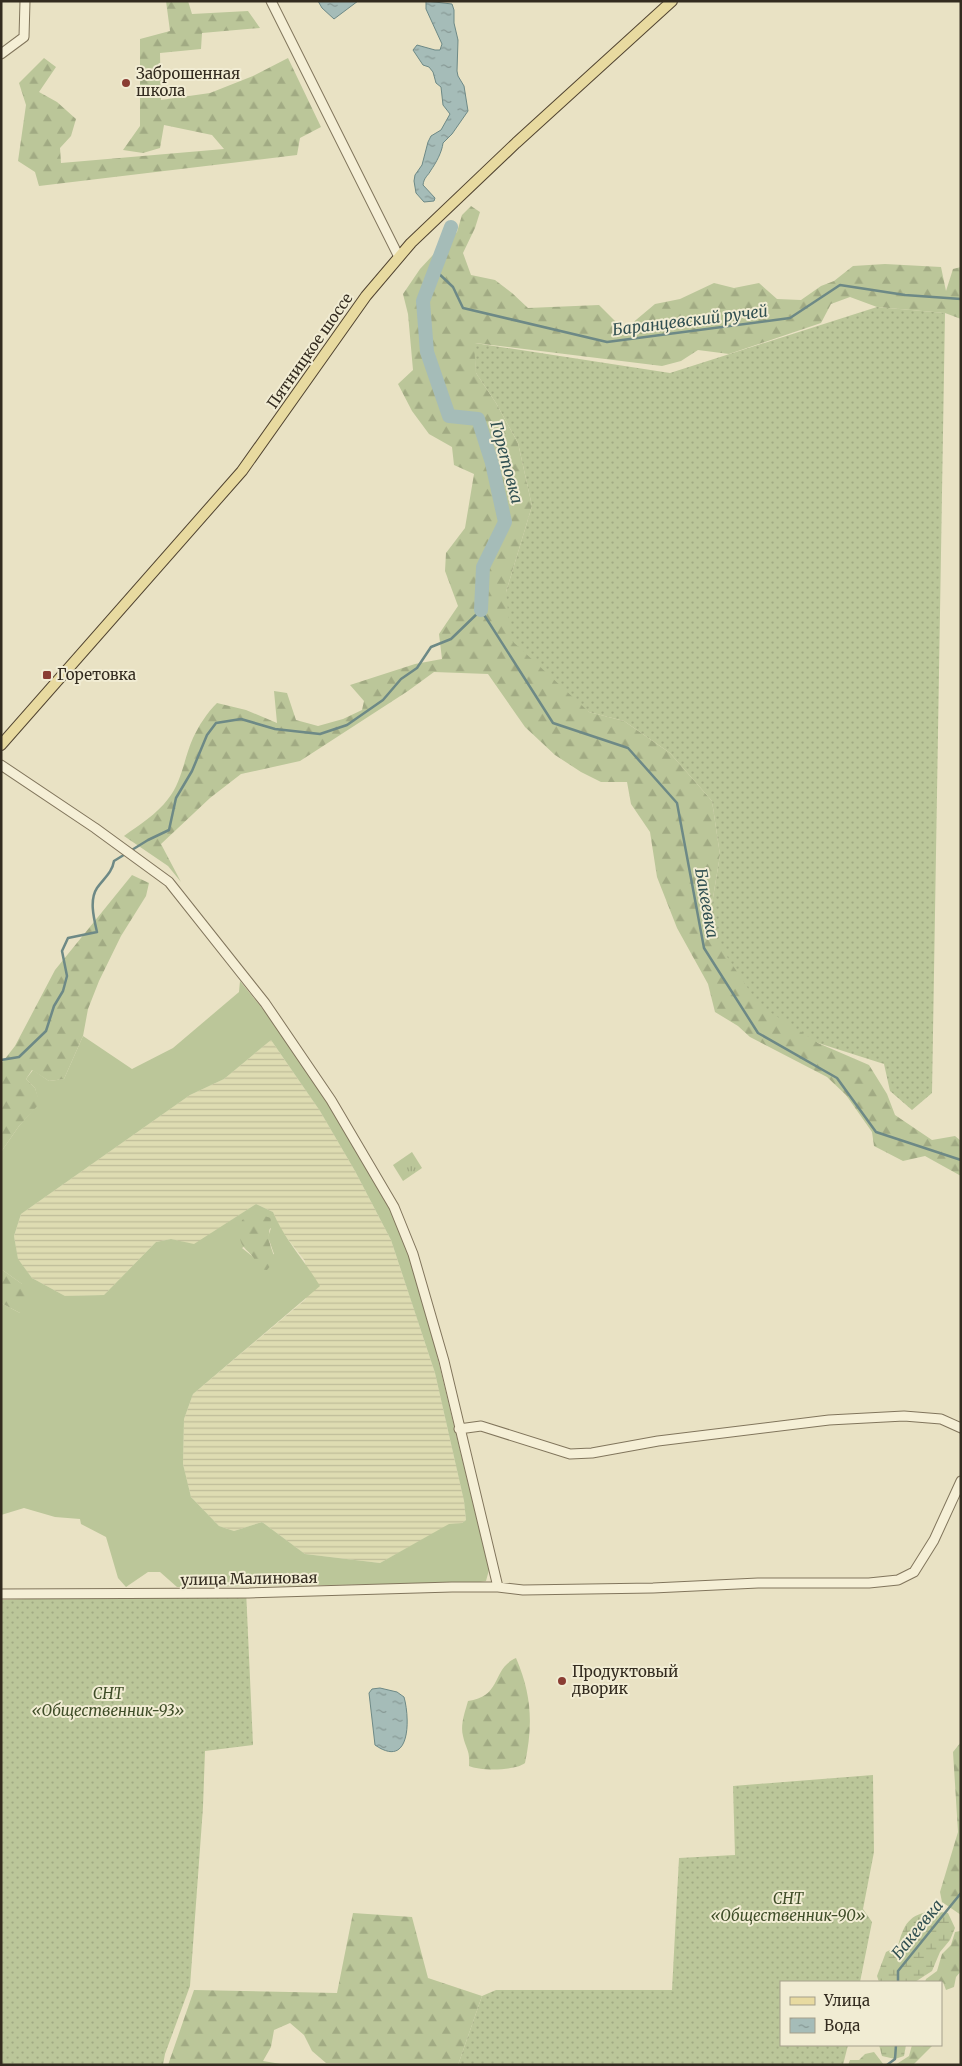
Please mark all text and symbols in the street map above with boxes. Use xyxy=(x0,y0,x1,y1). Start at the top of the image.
place label: Заброшенная школа xyxy=(136,64,240,100)
marker: Заброшенная школа xyxy=(120,77,132,89)
street label: Пятницкое шоссе xyxy=(263,289,357,412)
water label: Баранцевский ручей xyxy=(611,301,769,339)
water label: Горетовка xyxy=(486,418,528,506)
place label: Горетовка xyxy=(57,665,136,684)
marker: Горетовка xyxy=(41,669,53,681)
water label: Бакеевка xyxy=(691,866,723,940)
street label: улица Малиновая xyxy=(180,1568,318,1589)
place label: Продуктовый дворик xyxy=(571,1662,678,1698)
marker: Продуктовый дворик xyxy=(556,1675,568,1687)
park label: СНТ «Общественник-93» xyxy=(32,1684,184,1720)
park label: СНТ «Общественник-90» xyxy=(710,1889,866,1925)
water label: Бакеевка xyxy=(887,1895,947,1963)
legend xyxy=(780,1981,942,2046)
text: Улица xyxy=(823,1991,870,2010)
text: Вода xyxy=(824,2016,860,2035)

